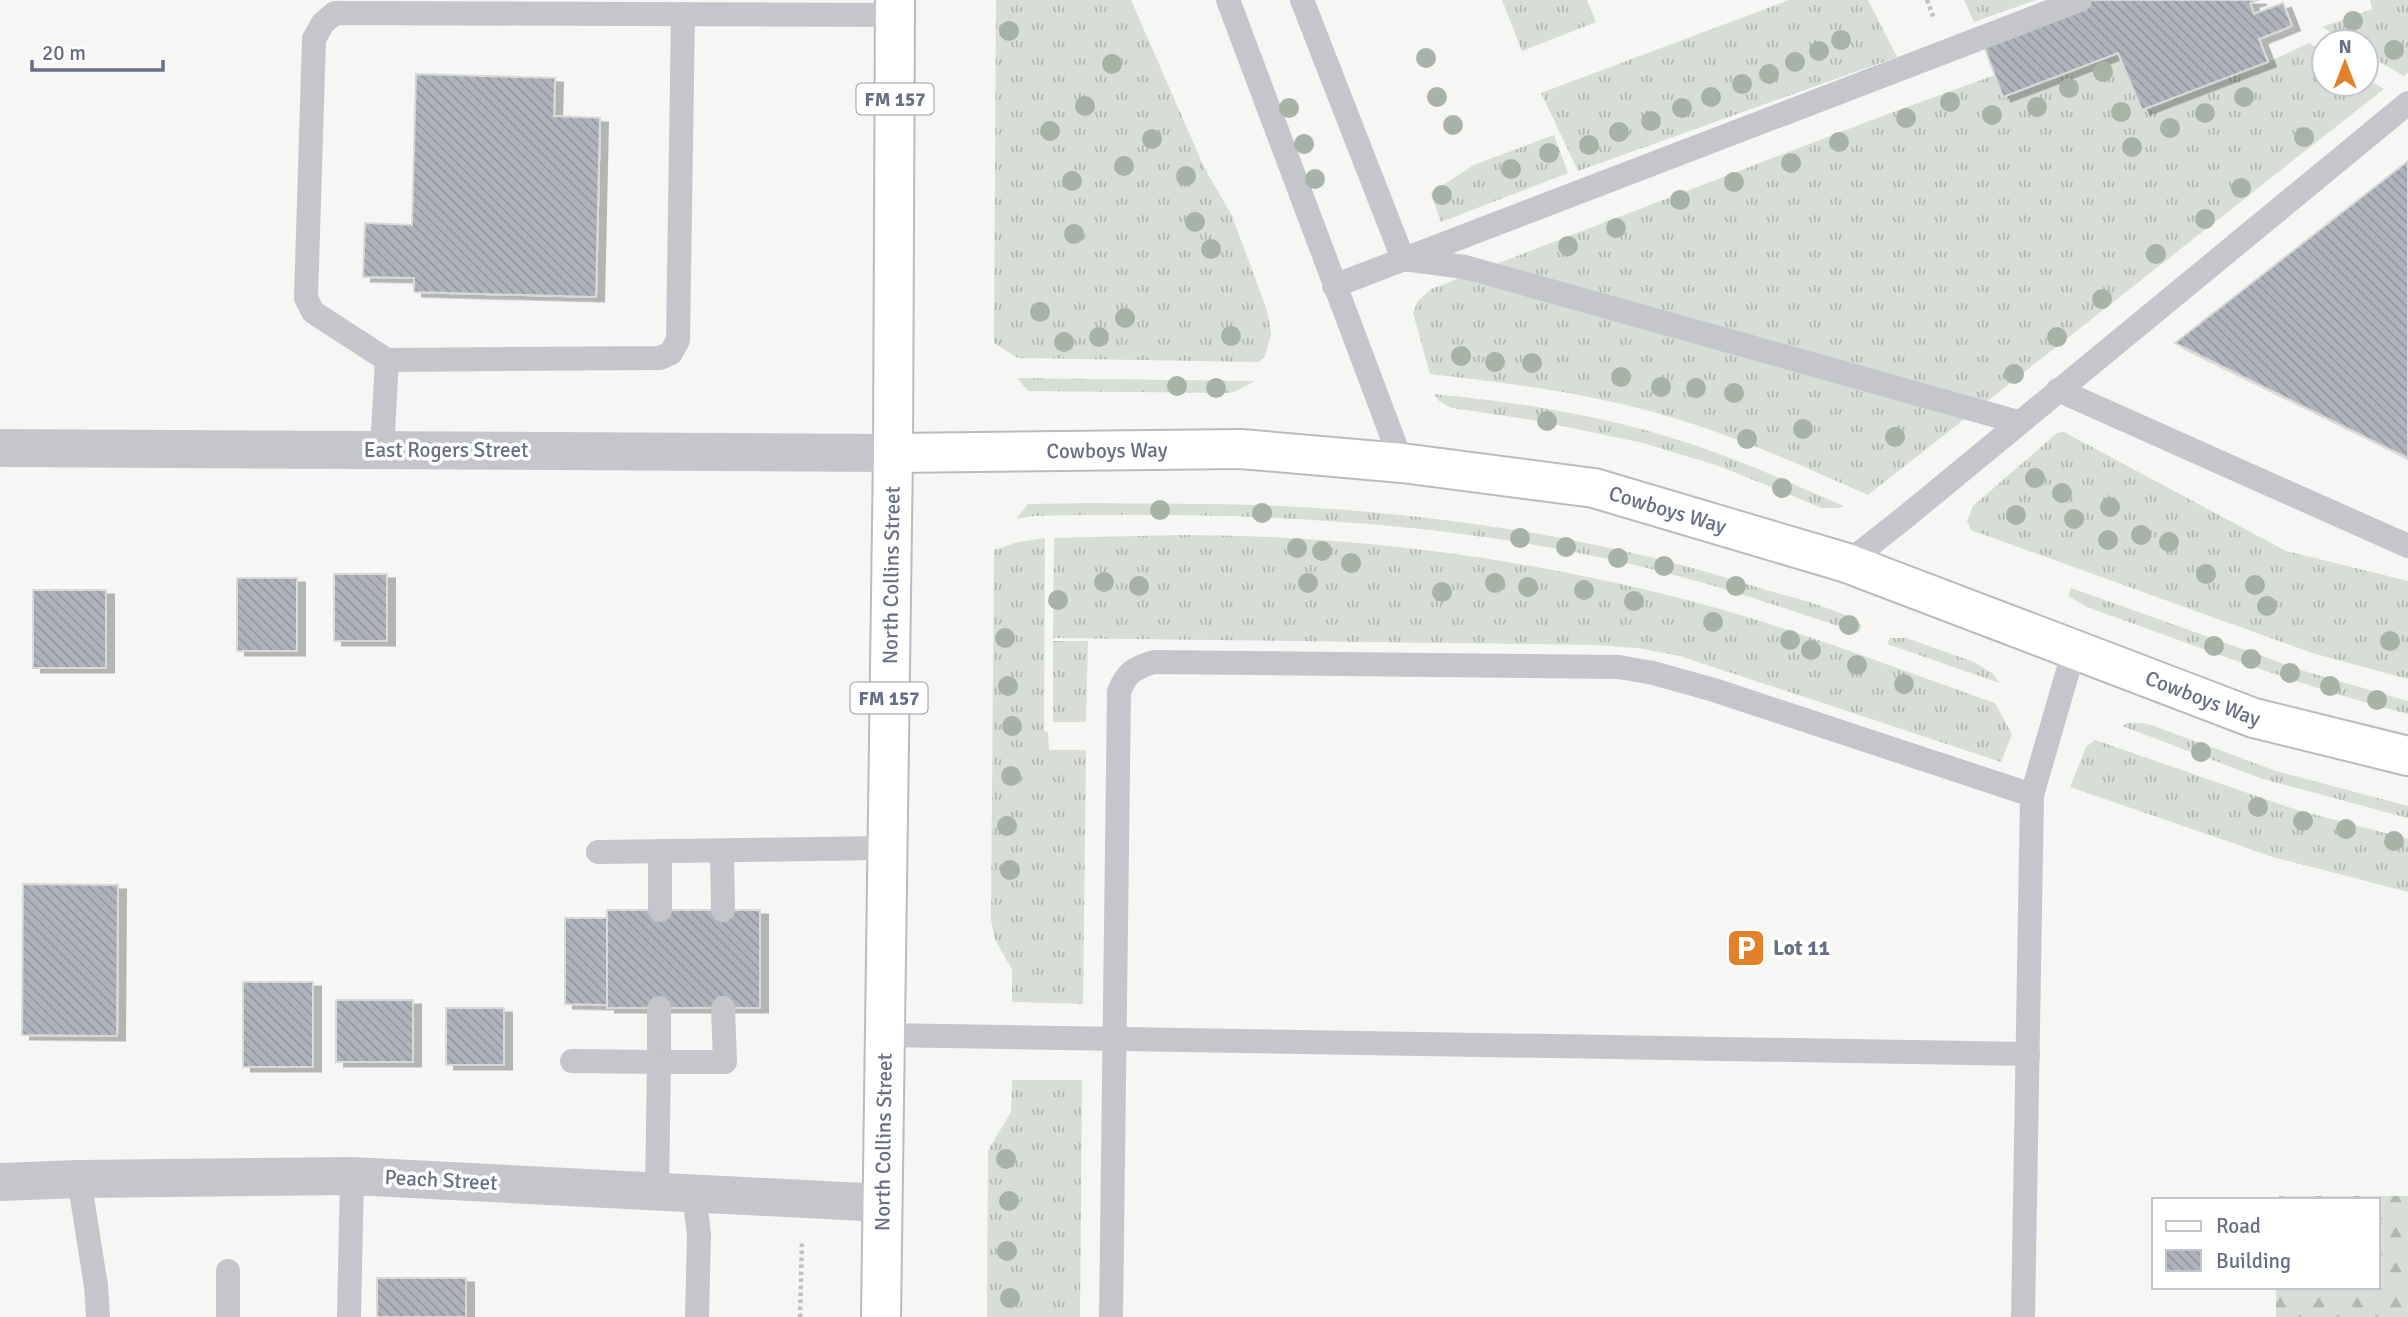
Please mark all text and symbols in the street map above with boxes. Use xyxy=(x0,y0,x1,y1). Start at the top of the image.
scale bar xyxy=(32,28,163,72)
north arrow xyxy=(2310,28,2380,98)
text: N xyxy=(2338,35,2352,59)
text: 20 m xyxy=(42,40,86,66)
road number: FM 157 xyxy=(856,83,934,114)
street label: East Rogers Street xyxy=(364,437,528,463)
street label: Cowboys Way xyxy=(1046,437,1168,464)
street label: Cowboys Way xyxy=(1606,480,1729,540)
street label: North Collins Street xyxy=(877,486,906,664)
street label: Cowboys Way xyxy=(2142,665,2263,732)
road number: FM 157 xyxy=(850,682,928,713)
parking icon: Lot 11 xyxy=(1725,927,1767,969)
place label: Lot 11 xyxy=(1773,935,1830,961)
street label: North Collins Street xyxy=(869,1053,898,1231)
street label: Peach Street xyxy=(384,1164,498,1196)
legend xyxy=(2152,1198,2380,1289)
text: Road xyxy=(2216,1213,2261,1239)
text: Building xyxy=(2216,1248,2291,1274)

